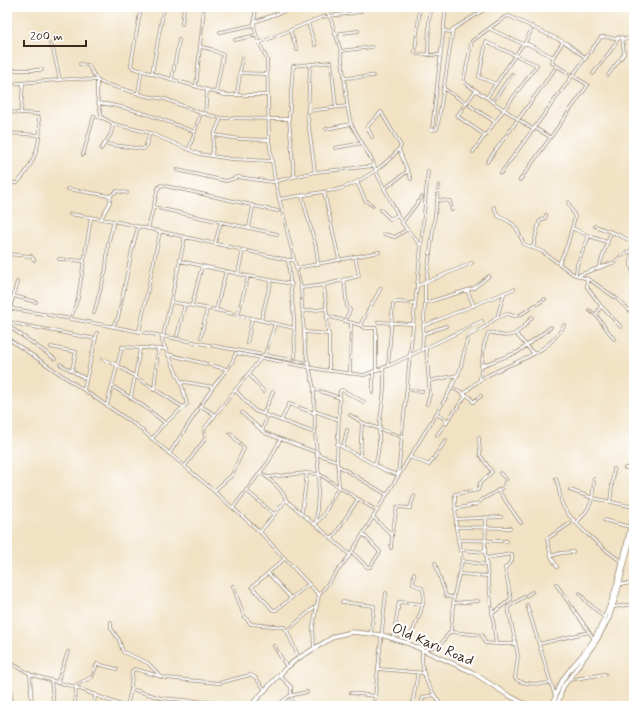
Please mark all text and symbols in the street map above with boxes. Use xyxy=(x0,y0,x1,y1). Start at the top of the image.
scale bar xyxy=(24,22,86,48)
text: 200 m xyxy=(30,29,63,45)
street label: Old Karu Road xyxy=(389,619,477,671)

